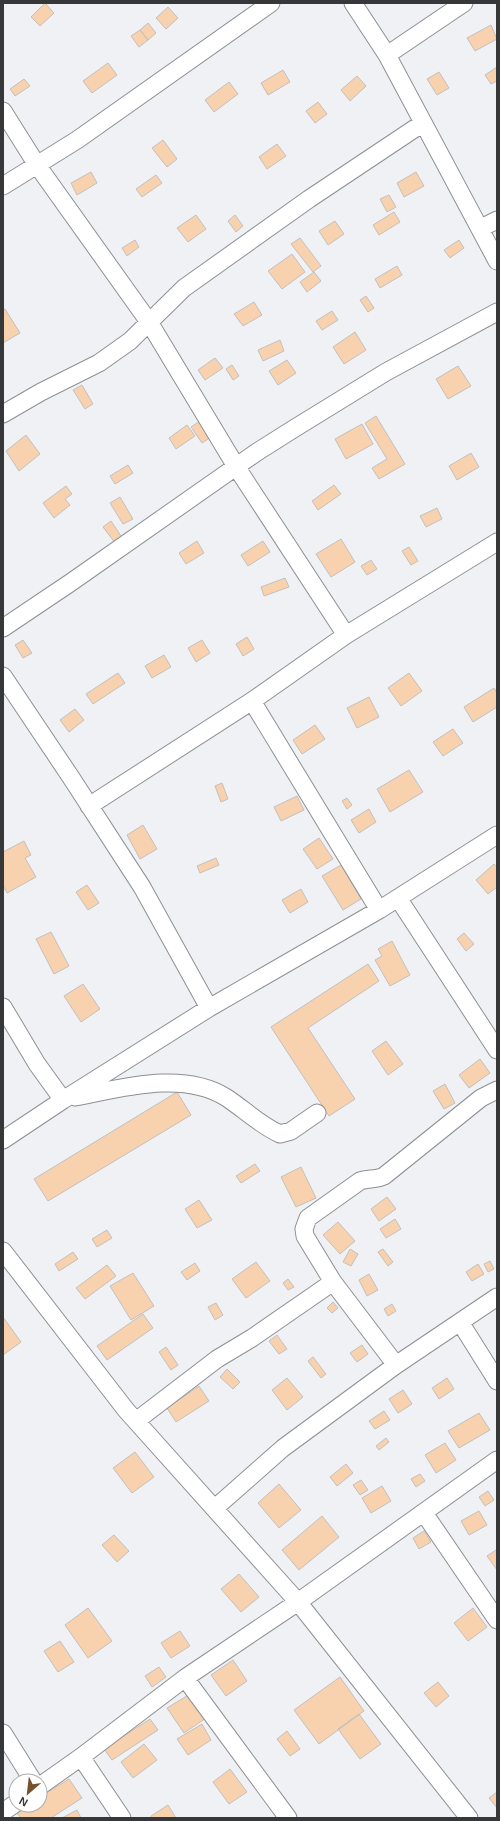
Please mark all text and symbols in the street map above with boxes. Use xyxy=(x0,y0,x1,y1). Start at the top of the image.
north arrow xyxy=(8,1773,48,1813)
text: N xyxy=(17,1795,30,1809)

